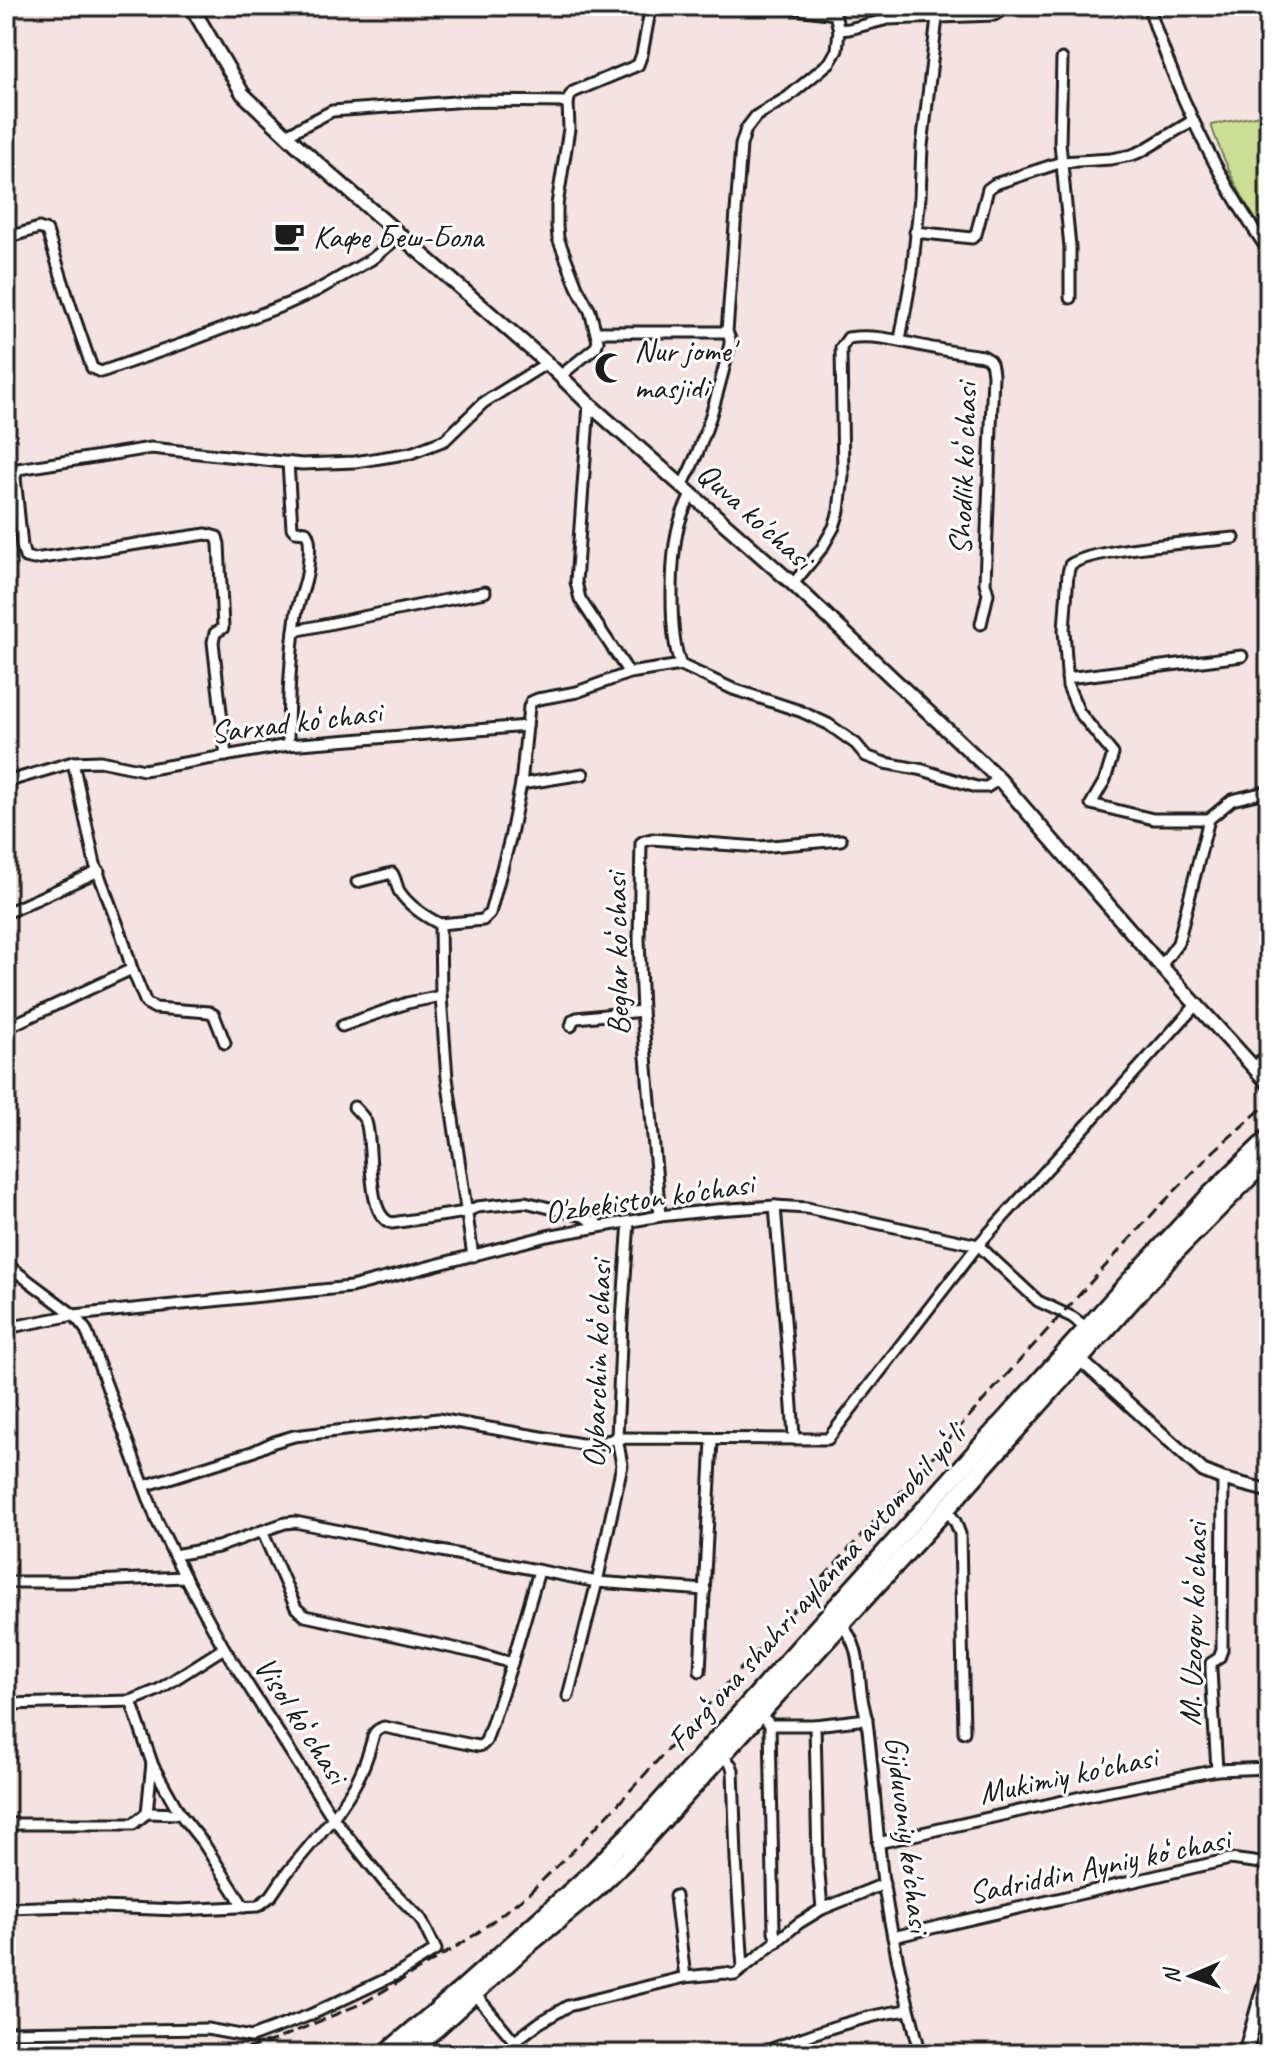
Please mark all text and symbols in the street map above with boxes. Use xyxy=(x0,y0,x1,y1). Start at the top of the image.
place label: Кафе Беш-Бола xyxy=(313,216,485,257)
cafe icon: Кафе Беш-Бола xyxy=(272,219,306,253)
place label: Nur jome' masjidi xyxy=(634,330,740,408)
mosque icon: Nur jome' masjidi xyxy=(593,351,627,385)
street label: Shodlik koʻchasi xyxy=(940,378,987,556)
street label: Quva ko'chasi xyxy=(688,453,825,582)
street label: Sarxad koʻchasi xyxy=(208,691,388,753)
street label: Beglar koʻchasi xyxy=(595,868,639,1036)
street label: O'zbekiston ko'chasi xyxy=(542,1162,760,1233)
street label: Oybarchin koʻchasi xyxy=(573,1255,621,1469)
street label: Fargʻona shahri aylanma avtomobil yoʻli xyxy=(658,1412,977,1759)
street label: M. Uzoqov koʻchasi xyxy=(1169,1518,1217,1726)
street label: Visol koʻchasi xyxy=(245,1648,360,1795)
street label: Gijduvoniy ko'chasi xyxy=(876,1734,941,1938)
street label: Mukimiy ko'chasi xyxy=(975,1735,1165,1814)
street label: Sadriddin Ayniy koʻchasi xyxy=(965,1818,1237,1914)
north arrow xyxy=(1151,1936,1231,2016)
text: N xyxy=(1158,1966,1186,1984)

